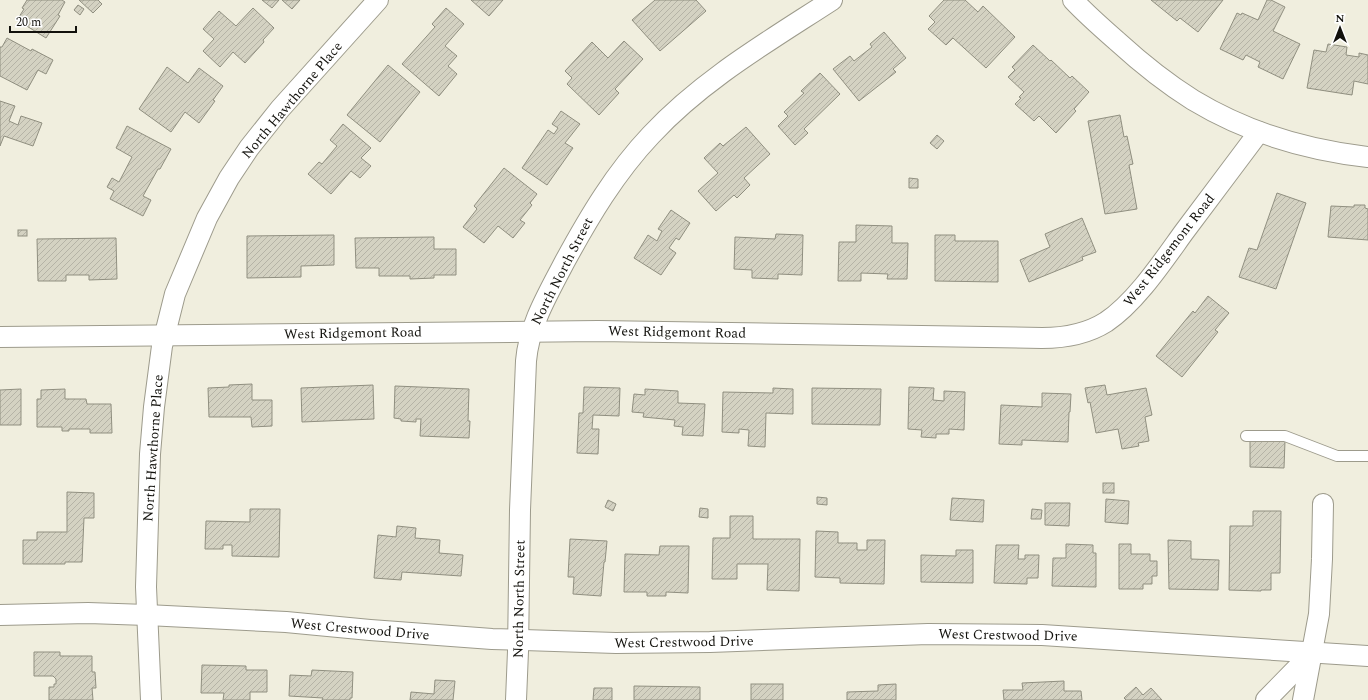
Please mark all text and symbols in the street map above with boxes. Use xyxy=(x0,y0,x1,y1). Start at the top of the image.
scale bar xyxy=(10,8,76,34)
north arrow xyxy=(1320,8,1360,48)
text: N xyxy=(1336,10,1345,27)
text: 20 m xyxy=(16,13,41,32)
street label: North Hawthorne Place xyxy=(236,37,348,163)
street label: West Ridgemont Road xyxy=(1118,189,1220,311)
street label: North North Street xyxy=(526,213,598,329)
street label: West Ridgemont Road xyxy=(608,320,746,344)
street label: West Ridgemont Road xyxy=(284,321,422,345)
street label: North Hawthorne Place xyxy=(137,373,169,522)
street label: North North Street xyxy=(507,540,531,658)
street label: West Crestwood Drive xyxy=(290,612,431,646)
street label: West Crestwood Drive xyxy=(938,623,1078,647)
street label: West Crestwood Drive xyxy=(614,630,754,654)

